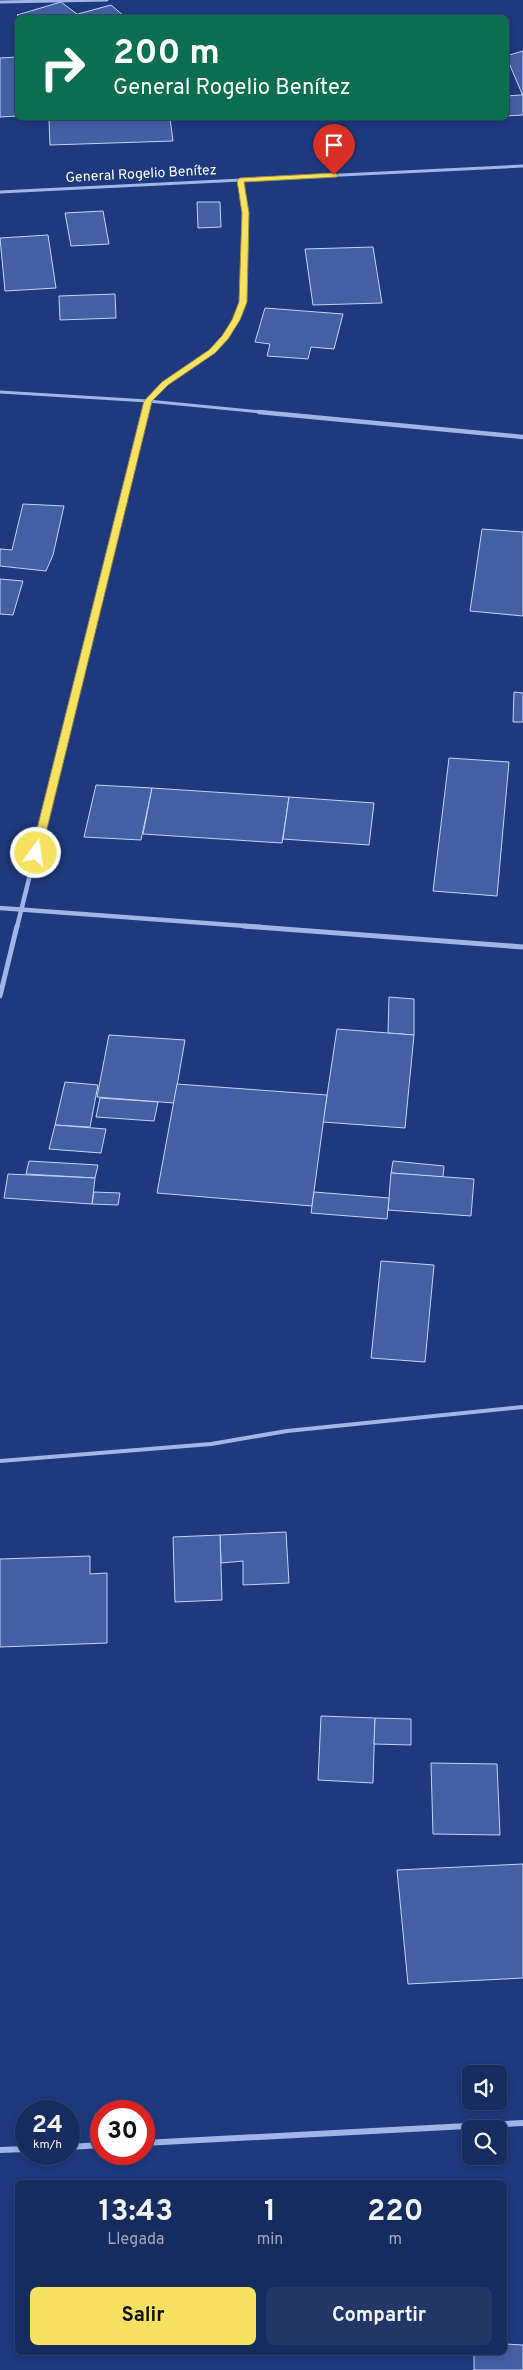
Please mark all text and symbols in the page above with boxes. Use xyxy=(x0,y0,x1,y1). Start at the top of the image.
text: 200 m xyxy=(113,32,220,76)
icon: right xyxy=(30,35,95,100)
text: General Rogelio Benítez xyxy=(113,75,351,102)
pin xyxy=(313,124,355,175)
icon: arrive xyxy=(320,131,348,159)
street label: General Rogelio Benítez xyxy=(65,162,217,187)
position arrow xyxy=(9,826,61,878)
map controls xyxy=(462,2065,507,2165)
button: sound xyxy=(462,2065,507,2110)
speed limit sign: 30 xyxy=(90,2100,155,2165)
text: 24 xyxy=(32,2110,63,2142)
button: search xyxy=(462,2120,507,2165)
text: km/h xyxy=(33,2137,62,2153)
text: 13:43 xyxy=(99,2194,173,2231)
text: 1 xyxy=(264,2194,276,2231)
text: 220 xyxy=(367,2194,423,2231)
text: Llegada xyxy=(107,2230,164,2250)
text: min xyxy=(257,2230,283,2250)
text: m xyxy=(388,2230,402,2250)
button: Salir xyxy=(30,2287,256,2345)
button: Compartir xyxy=(266,2287,492,2345)

